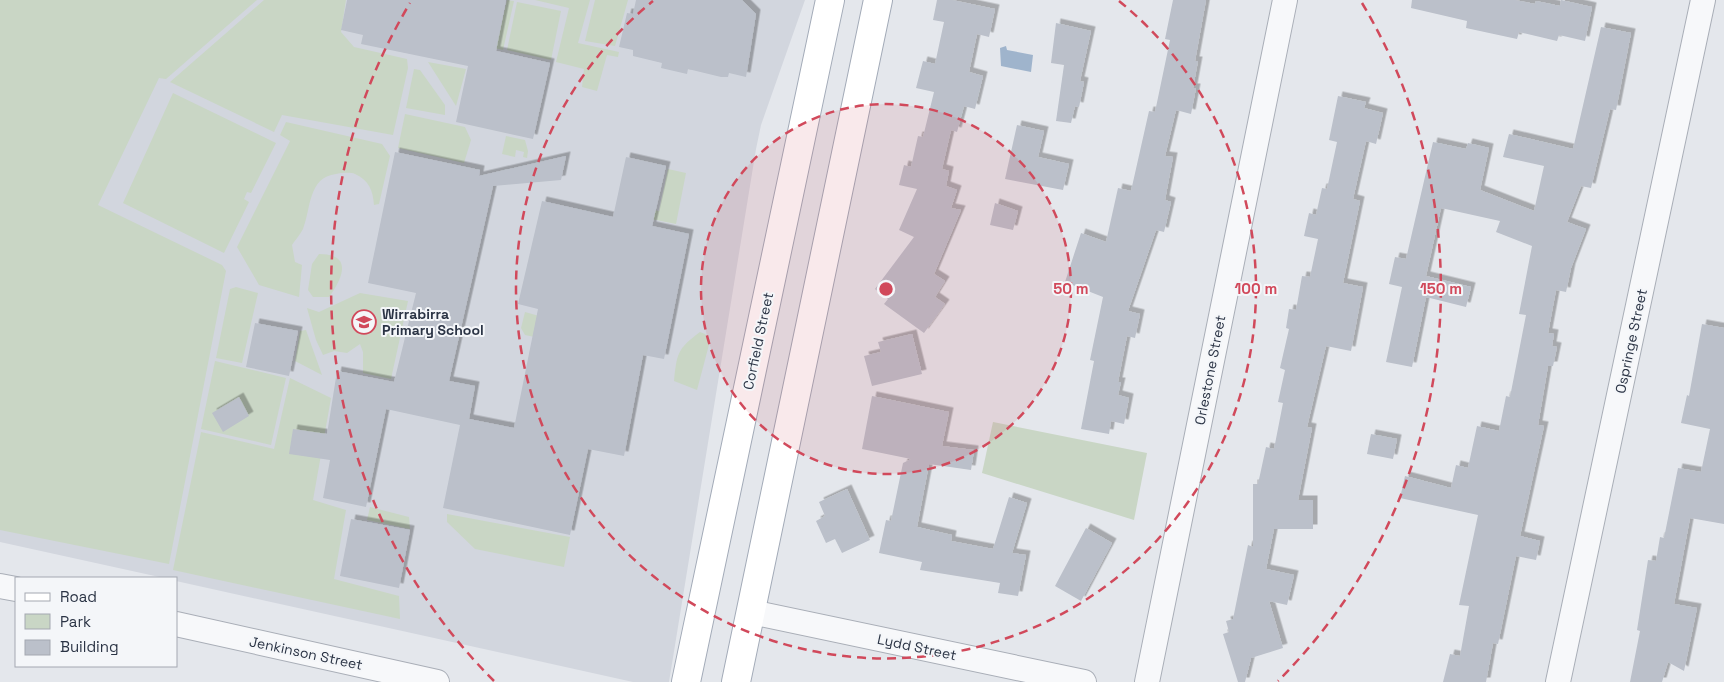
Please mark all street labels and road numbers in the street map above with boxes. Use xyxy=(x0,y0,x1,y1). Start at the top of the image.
street label: Ospringe Street xyxy=(1611,287,1651,395)
street label: Corfield Street xyxy=(739,291,777,391)
street label: Orlestone Street xyxy=(1191,313,1229,427)
street label: Lydd Street xyxy=(876,630,958,664)
street label: Jenkinson Street xyxy=(248,632,364,674)

